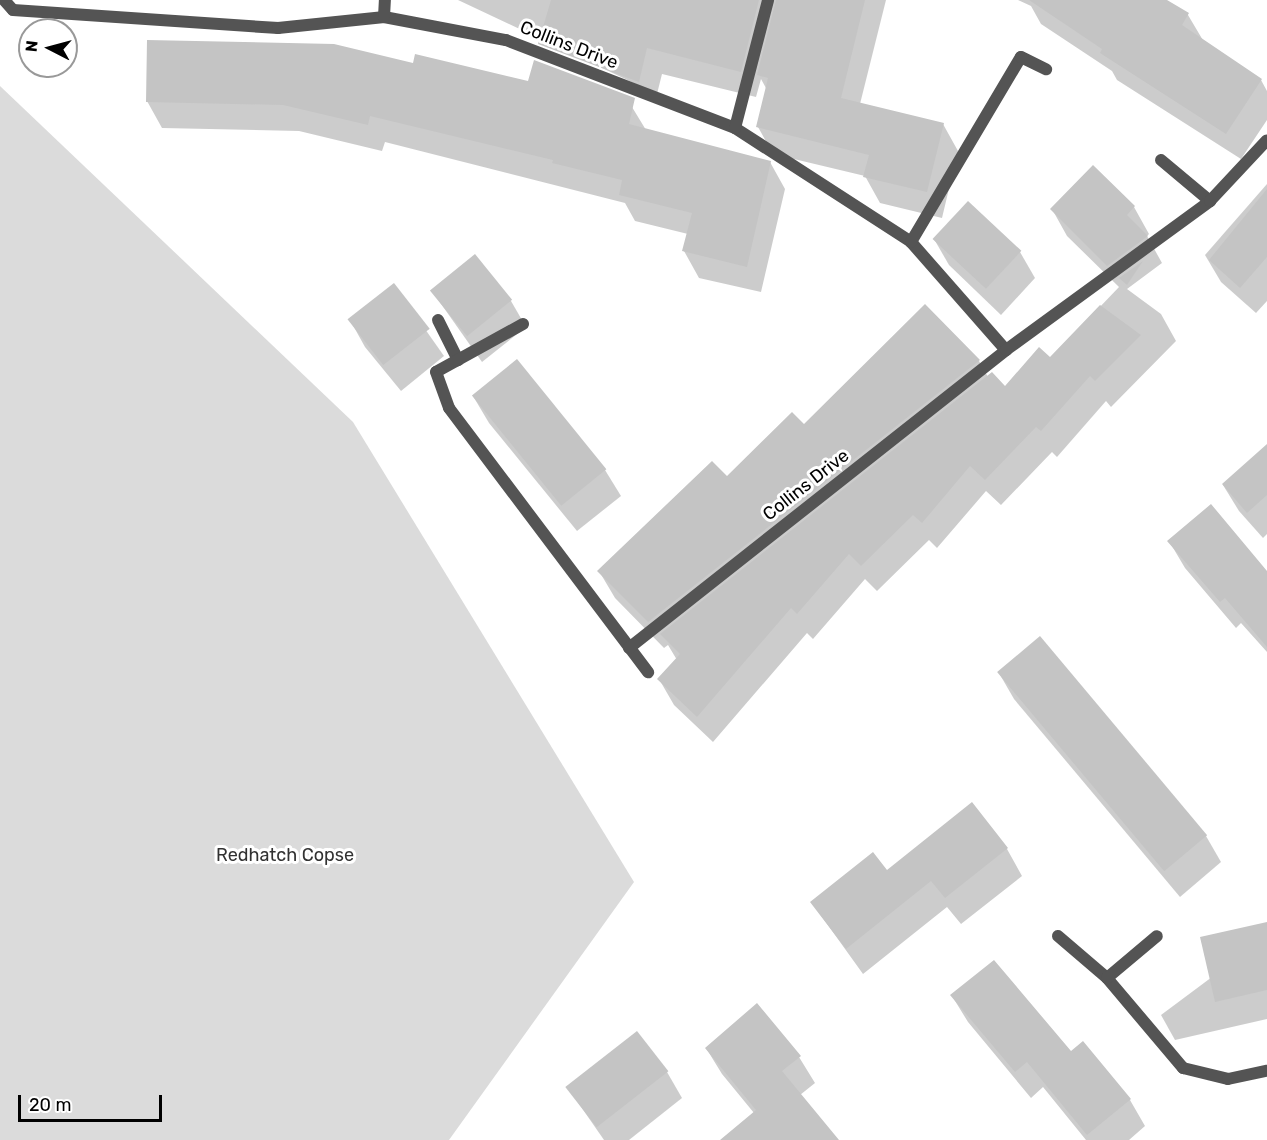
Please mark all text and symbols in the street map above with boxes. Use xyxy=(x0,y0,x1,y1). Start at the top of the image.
street label: Collins Drive xyxy=(517,16,621,74)
north arrow xyxy=(18,18,78,78)
text: N xyxy=(22,40,42,53)
street label: Collins Drive xyxy=(759,445,853,525)
park label: Redhatch Copse xyxy=(216,844,354,866)
scale bar xyxy=(21,1083,165,1121)
text: 20 m xyxy=(29,1094,71,1116)

